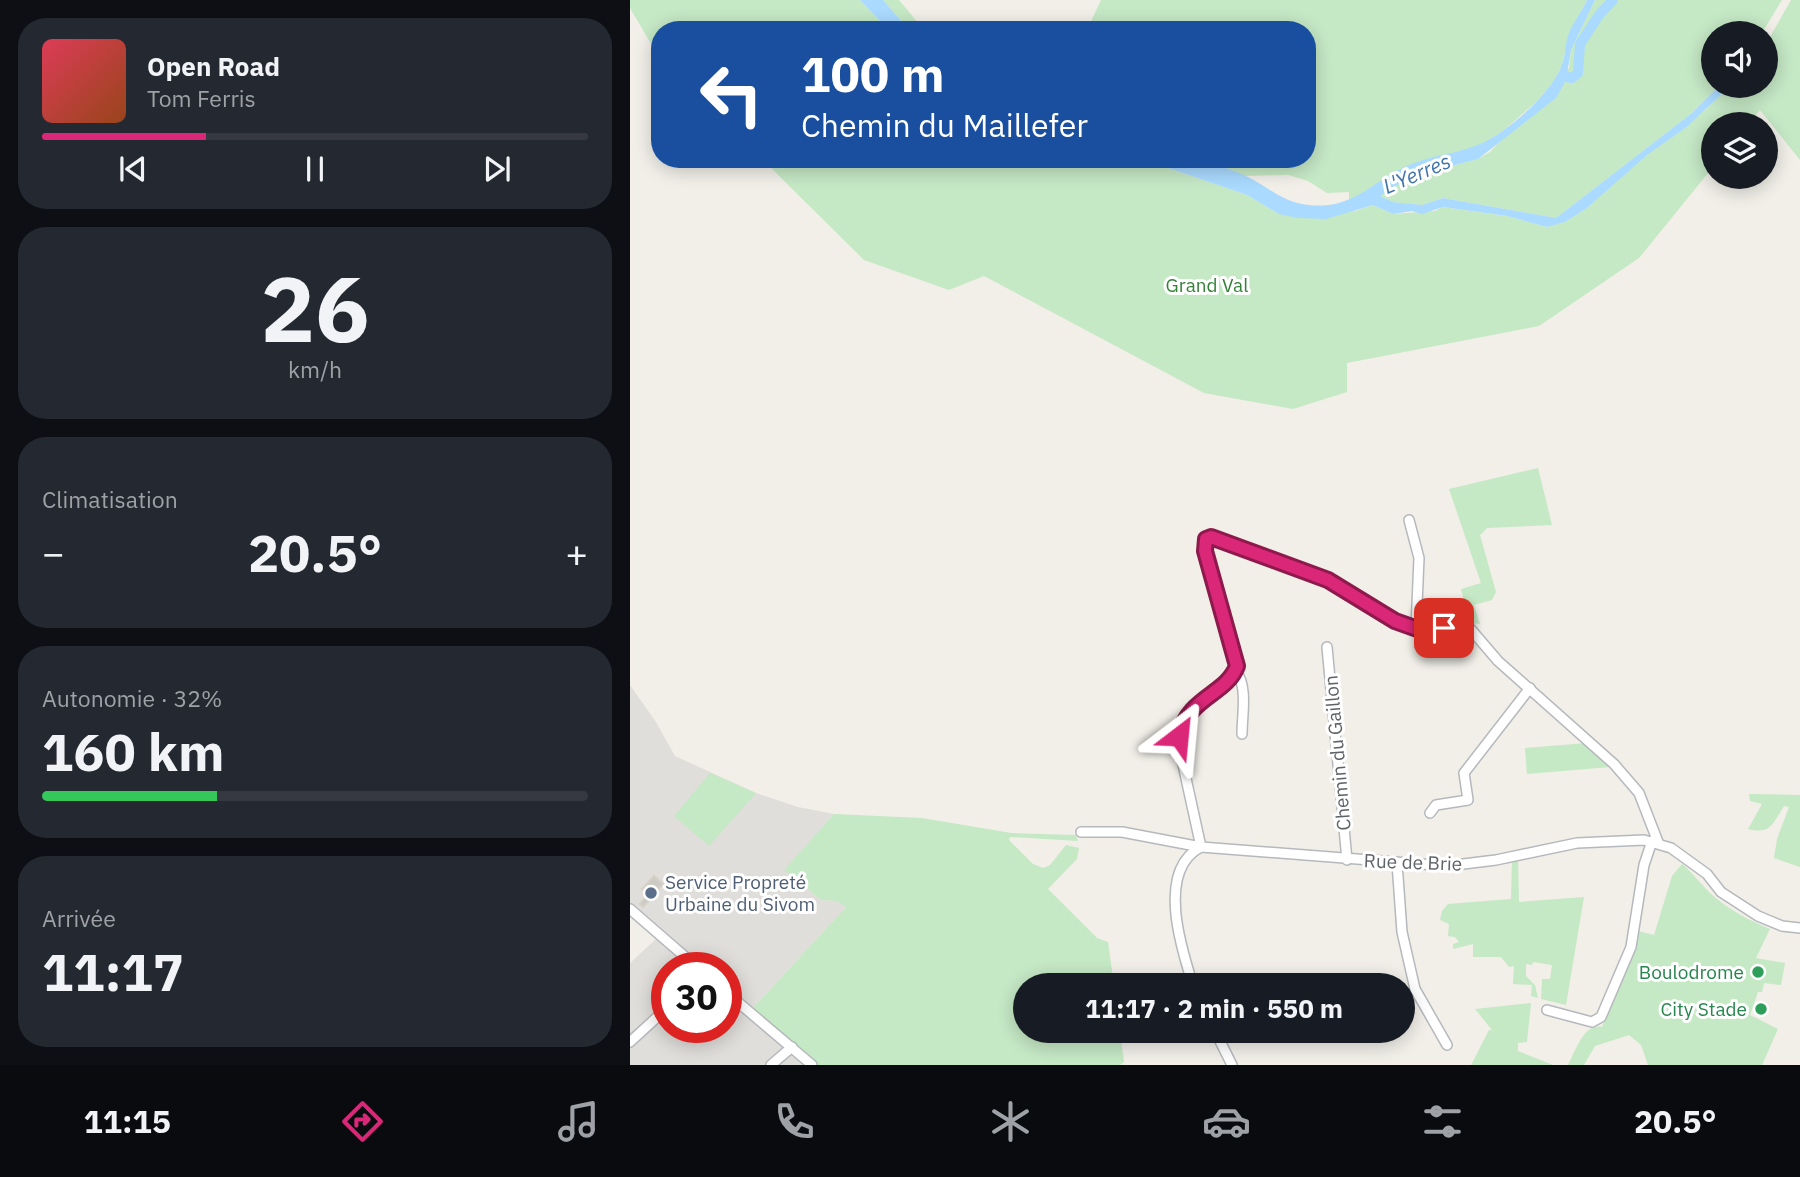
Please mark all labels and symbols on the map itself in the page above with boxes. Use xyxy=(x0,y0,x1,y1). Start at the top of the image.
water label: L'Yerres xyxy=(1379,146,1455,200)
park label: Grand Val xyxy=(1166,273,1248,297)
pin xyxy=(1414,598,1474,658)
street label: Chemin du Gaillon xyxy=(1318,674,1356,832)
position arrow xyxy=(1142,699,1216,773)
street label: Rue de Brie xyxy=(1363,848,1463,876)
place label: Service Propreté Urbaine du Sivom xyxy=(665,870,815,916)
marker: Service Propreté Urbaine du Sivom xyxy=(643,885,659,901)
speed limit sign: 30 xyxy=(651,952,742,1043)
place label: Boulodrome xyxy=(1639,960,1744,984)
marker: Boulodrome xyxy=(1750,964,1766,980)
place label: City Stade xyxy=(1661,997,1747,1021)
marker: City Stade xyxy=(1753,1001,1769,1017)

